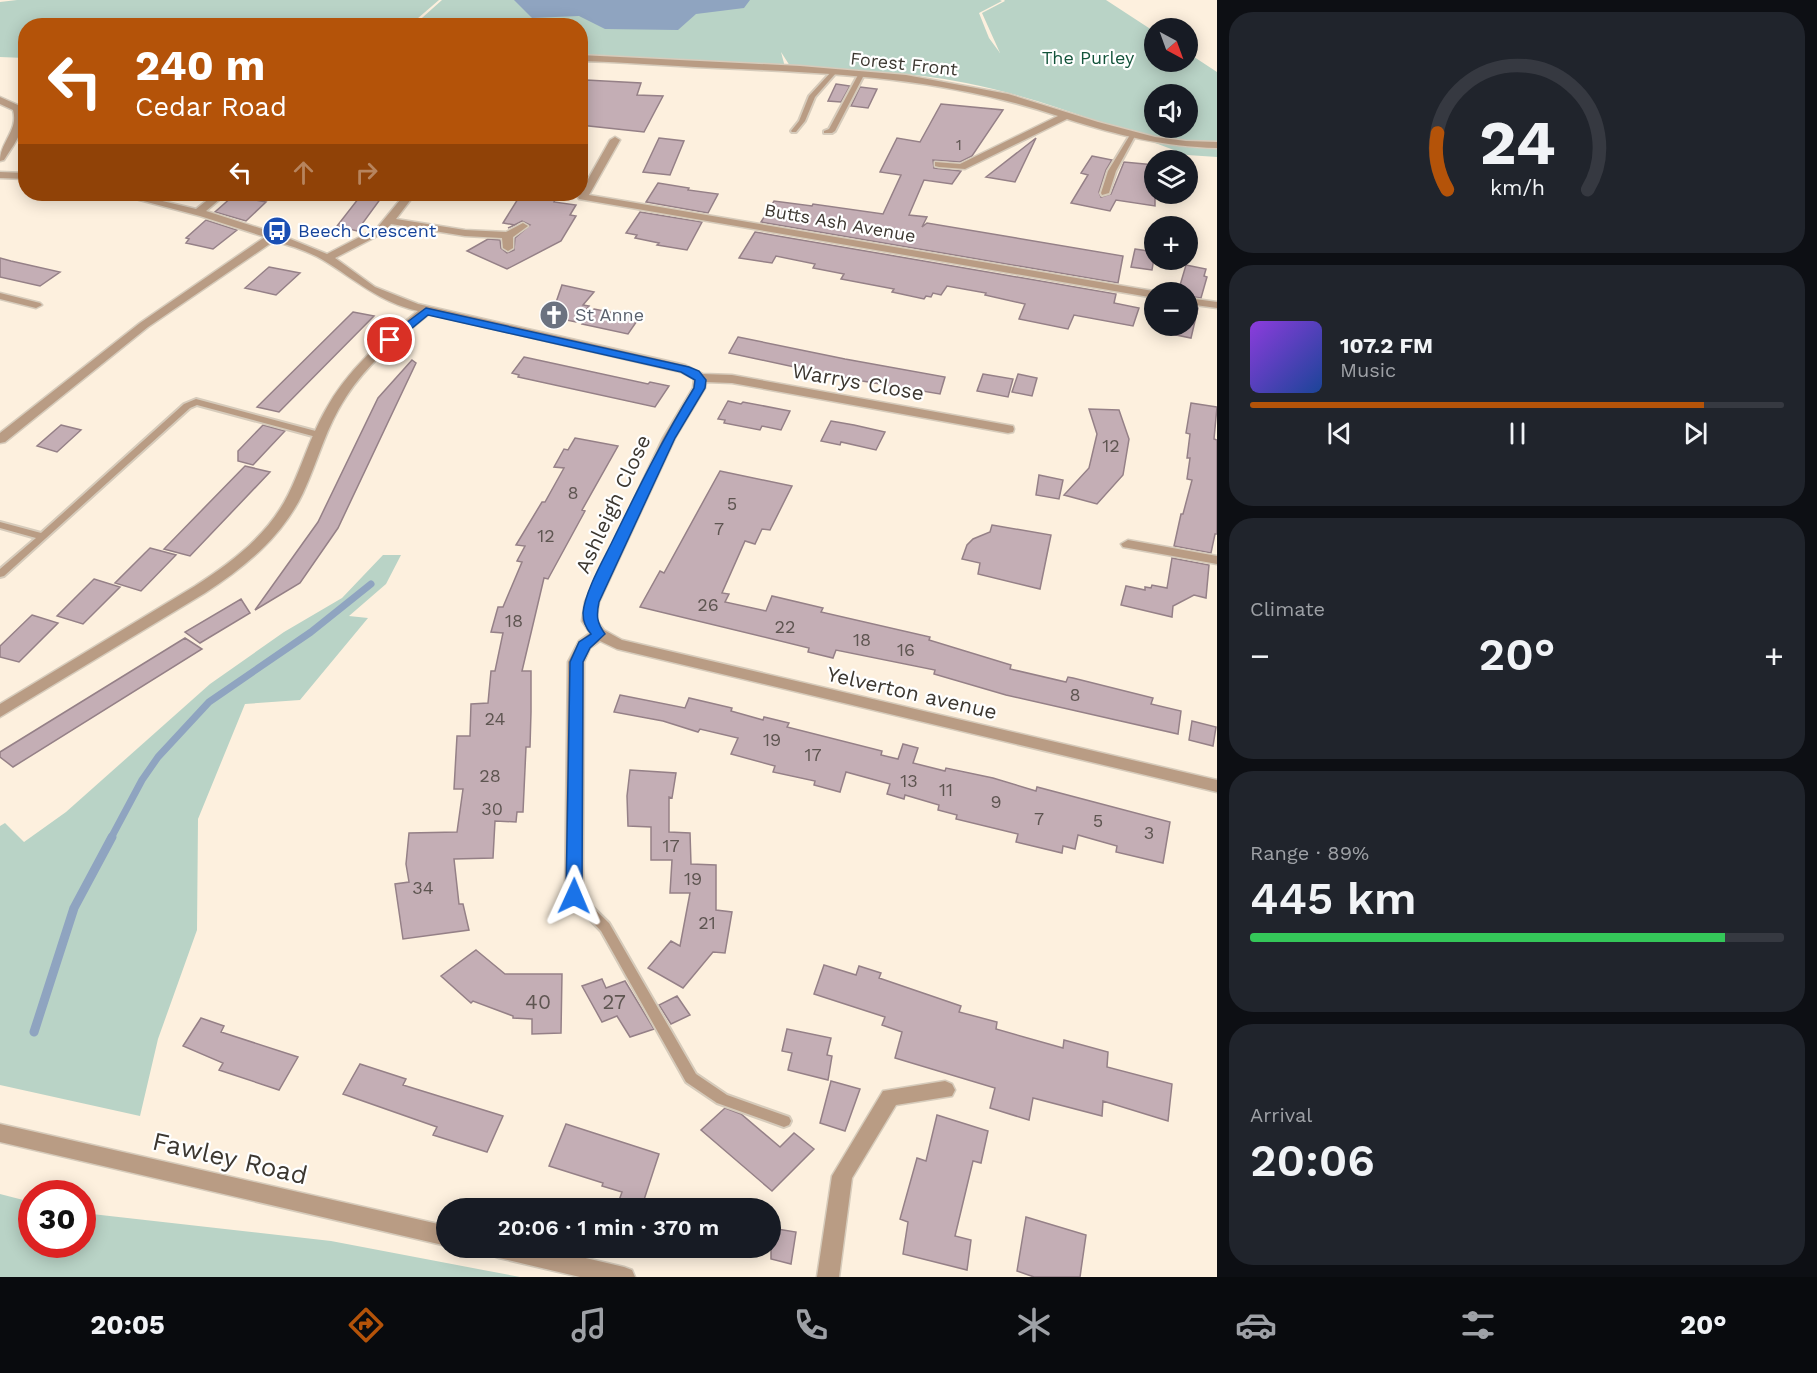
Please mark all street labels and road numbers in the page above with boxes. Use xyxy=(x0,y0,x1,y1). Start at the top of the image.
street label: Forest Front xyxy=(849,47,959,80)
street label: Butts Ash Avenue xyxy=(763,199,917,246)
street label: Warrys Close xyxy=(790,358,926,405)
street label: Ashleigh Close xyxy=(570,431,656,577)
street label: Yelverton avenue xyxy=(825,661,1000,724)
street label: Fawley Road xyxy=(150,1126,310,1190)

